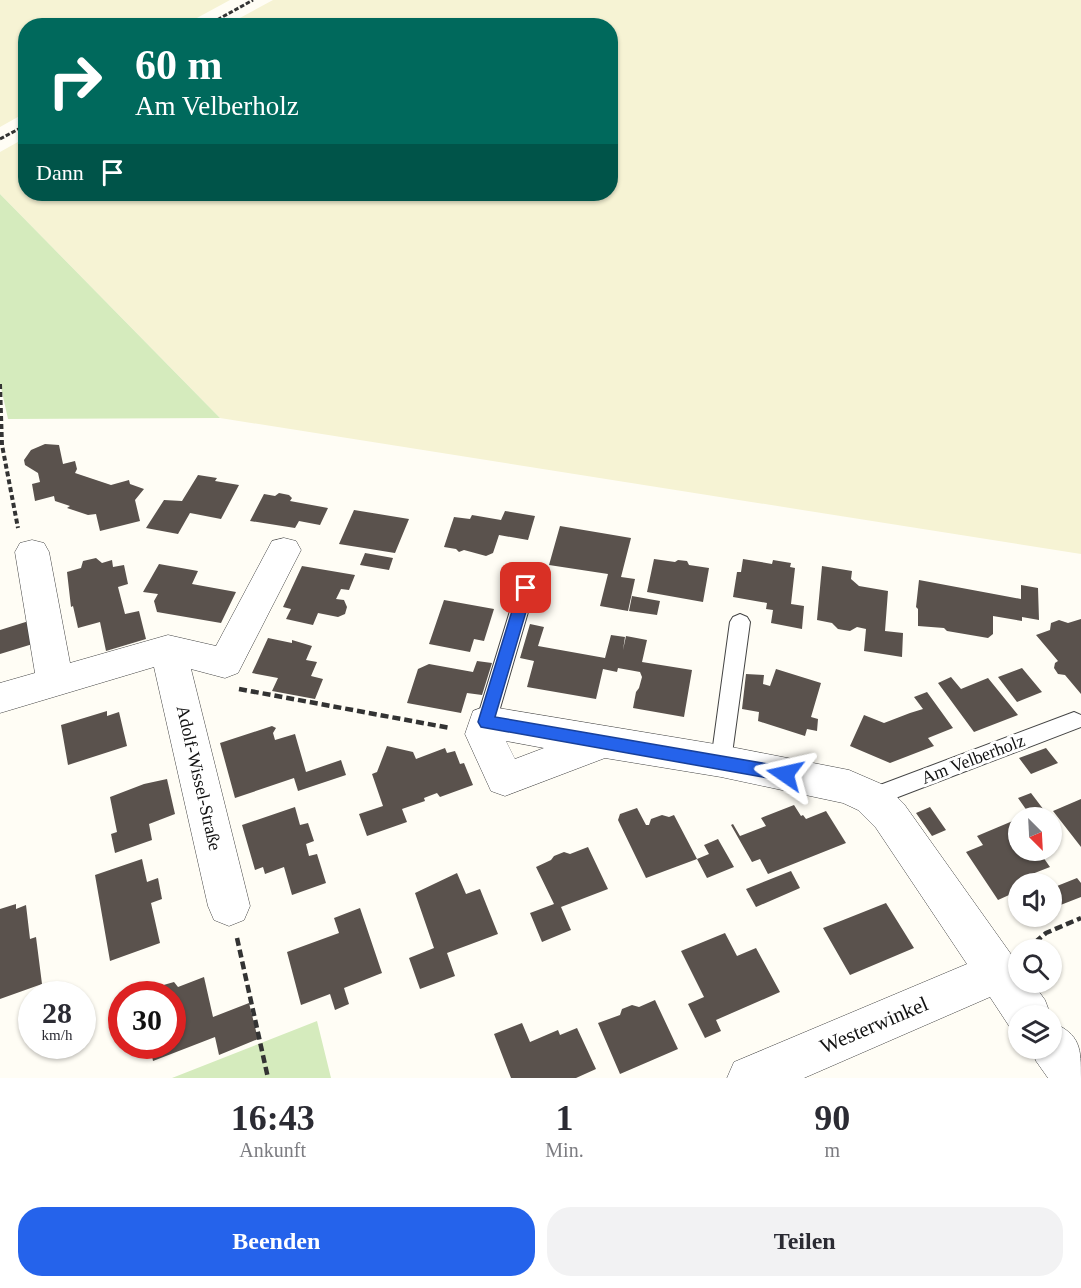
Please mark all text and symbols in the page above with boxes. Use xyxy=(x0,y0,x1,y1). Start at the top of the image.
icon: right xyxy=(36,42,114,120)
text: 60 m xyxy=(135,42,223,88)
text: Am Velberholz xyxy=(135,91,299,121)
icon: arrive xyxy=(96,156,129,189)
text: Dann xyxy=(36,160,84,185)
pin xyxy=(500,562,551,613)
icon: arrive xyxy=(509,571,542,604)
street label: Adolf-Wissel-Straße xyxy=(173,704,225,852)
street label: Am Velberholz xyxy=(918,730,1028,788)
position arrow xyxy=(753,742,817,806)
north arrow xyxy=(1008,807,1062,861)
map controls xyxy=(1008,807,1062,1059)
button: sound xyxy=(1008,873,1062,927)
button: search xyxy=(1008,939,1062,993)
speed limit sign: 30 xyxy=(108,981,186,1059)
street label: Westerwinkel xyxy=(816,991,932,1059)
text: 28 xyxy=(42,996,72,1029)
button: layers xyxy=(1008,1005,1062,1059)
text: km/h xyxy=(42,1027,72,1043)
text: 16:43 xyxy=(231,1098,315,1138)
text: 1 xyxy=(555,1098,573,1138)
text: 90 xyxy=(814,1098,850,1138)
text: Ankunft xyxy=(239,1139,306,1161)
text: Min. xyxy=(545,1139,584,1161)
text: m xyxy=(825,1139,840,1161)
button: Beenden xyxy=(18,1207,535,1276)
button: Teilen xyxy=(547,1207,1063,1276)

